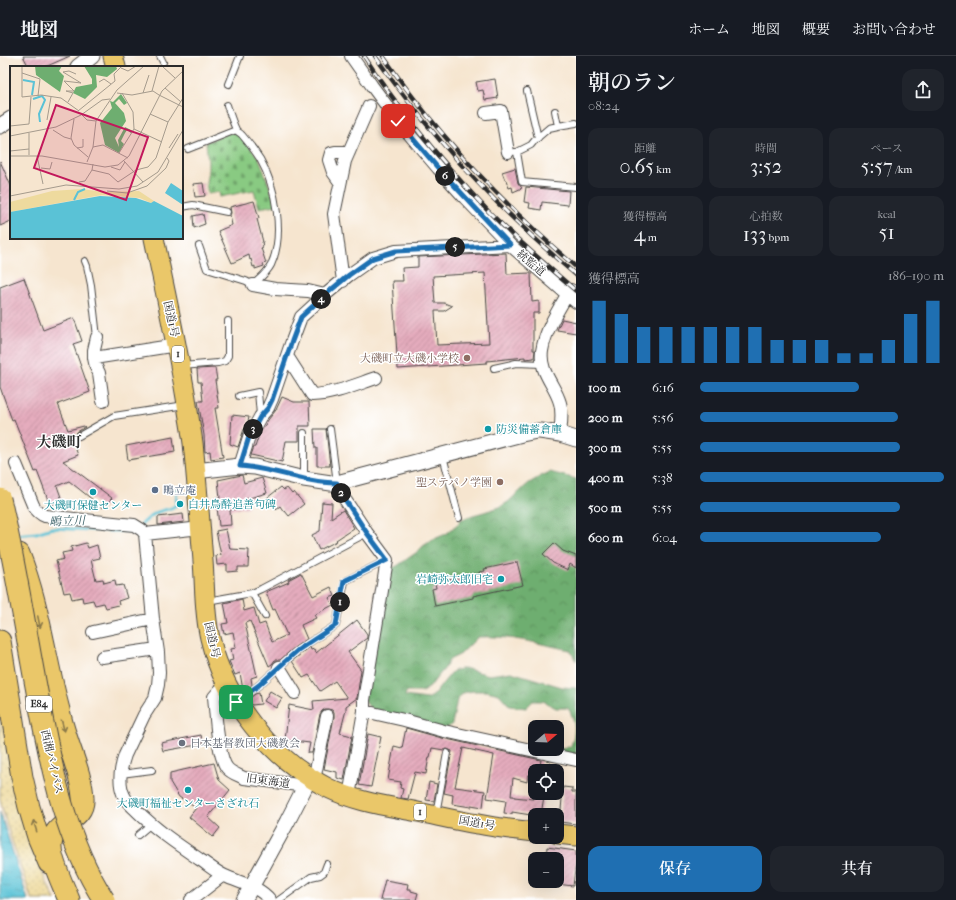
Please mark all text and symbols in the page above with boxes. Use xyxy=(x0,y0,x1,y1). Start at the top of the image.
text: 地図 xyxy=(20,19,58,41)
text: ホーム xyxy=(688,21,730,38)
text: 地図 xyxy=(752,21,780,38)
text: 概要 xyxy=(802,21,830,38)
text: お問い合わせ xyxy=(852,21,936,38)
inset map xyxy=(10,66,183,239)
button: share xyxy=(902,69,944,111)
text: 朝のラン xyxy=(588,70,676,96)
text: 08:24 xyxy=(588,98,619,113)
pin xyxy=(381,104,415,138)
icon: check xyxy=(387,110,409,132)
text: 距離 xyxy=(634,142,656,155)
text: 時間 xyxy=(755,142,777,155)
text: ペース xyxy=(870,142,903,155)
text: 0.65 xyxy=(620,155,654,178)
text: 3:52 xyxy=(750,155,782,178)
text: 5:57 xyxy=(861,155,893,178)
text: km xyxy=(654,163,671,176)
text: /km xyxy=(893,163,912,176)
pin: 6 xyxy=(435,166,455,186)
text: 6 xyxy=(442,169,448,182)
text: kcal xyxy=(877,208,896,221)
text: 獲得標高 xyxy=(623,210,667,223)
text: 心拍数 xyxy=(749,210,782,223)
text: 51 xyxy=(879,221,895,244)
text: 4 xyxy=(634,223,645,246)
text: 133 xyxy=(743,223,766,246)
text: m xyxy=(645,231,657,244)
text: bpm xyxy=(766,231,789,244)
pin: 5 xyxy=(445,237,465,257)
text: 5 xyxy=(453,240,457,253)
street label: 統監道 xyxy=(514,247,548,279)
text: 186–190 m xyxy=(888,268,944,283)
text: 獲得標高 xyxy=(588,271,640,286)
pin: 4 xyxy=(311,289,331,309)
text: 4 xyxy=(318,292,324,305)
street label: 国道1号 xyxy=(161,300,181,338)
road number: 1 xyxy=(172,346,184,362)
place label: 大磯町立大磯小学校 xyxy=(360,352,459,365)
marker: 大磯町立大磯小学校 xyxy=(462,353,472,363)
text: 100 m xyxy=(588,380,621,395)
text: 6:16 xyxy=(652,380,674,395)
text: 200 m xyxy=(588,410,623,425)
text: 5:56 xyxy=(652,410,673,425)
pin: 3 xyxy=(243,419,263,439)
text: 3 xyxy=(251,422,255,435)
place label: 防災備蓄倉庫 xyxy=(496,423,562,436)
marker: 防災備蓄倉庫 xyxy=(483,424,493,434)
district label: 大磯町 xyxy=(36,433,82,451)
text: 300 m xyxy=(588,440,621,455)
text: 5:55 xyxy=(652,440,672,455)
text: 400 m xyxy=(588,470,624,485)
text: 5:38 xyxy=(652,470,673,485)
place label: 聖ステパノ学園 xyxy=(416,476,492,489)
marker: 聖ステパノ学園 xyxy=(495,477,505,487)
pin: 2 xyxy=(331,483,351,503)
place label: 鴫立庵 xyxy=(163,484,196,497)
marker: 鴫立庵 xyxy=(150,485,160,495)
text: 2 xyxy=(338,486,344,499)
marker: 大磯町保健センター xyxy=(88,487,98,497)
place label: 白井鳥酔追善句碑 xyxy=(188,498,276,511)
place label: 大磯町保健センター xyxy=(44,499,142,512)
marker: 白井鳥酔追善句碑 xyxy=(175,499,185,509)
text: 500 m xyxy=(588,500,622,515)
text: 5:55 xyxy=(652,500,672,515)
water label: 鴫立川 xyxy=(49,513,87,529)
text: 600 m xyxy=(588,530,623,545)
text: 6:04 xyxy=(652,530,677,545)
place label: 岩崎弥太郎旧宅 xyxy=(416,573,493,586)
marker: 岩崎弥太郎旧宅 xyxy=(496,574,506,584)
pin: 1 xyxy=(330,592,350,612)
text: 1 xyxy=(338,595,342,608)
one-way arrow xyxy=(36,615,44,628)
street label: 国道1号 xyxy=(202,621,222,659)
pin xyxy=(219,685,253,719)
icon: arrive xyxy=(225,691,247,713)
road number: E84 xyxy=(26,696,52,712)
one-way arrow xyxy=(60,719,67,732)
north arrow xyxy=(528,720,564,756)
map controls xyxy=(528,720,564,888)
street label: 西湘バイパス xyxy=(38,728,66,796)
place label: 日本基督教団大磯教会 xyxy=(190,737,300,750)
marker: 日本基督教団大磯教会 xyxy=(177,738,187,748)
button: locate xyxy=(528,764,564,800)
street label: 旧東海道 xyxy=(245,772,291,790)
marker: 大磯町福祉センターさざれ石 xyxy=(183,785,193,795)
place label: 大磯町福祉センターさざれ石 xyxy=(117,797,259,810)
road number: 1 xyxy=(414,804,426,820)
button: + xyxy=(528,808,564,844)
street label: 国道1号 xyxy=(458,813,496,833)
one-way arrow xyxy=(31,820,38,833)
button: 保存 xyxy=(588,846,762,892)
button: 共有 xyxy=(770,846,944,892)
button: − xyxy=(528,852,564,888)

